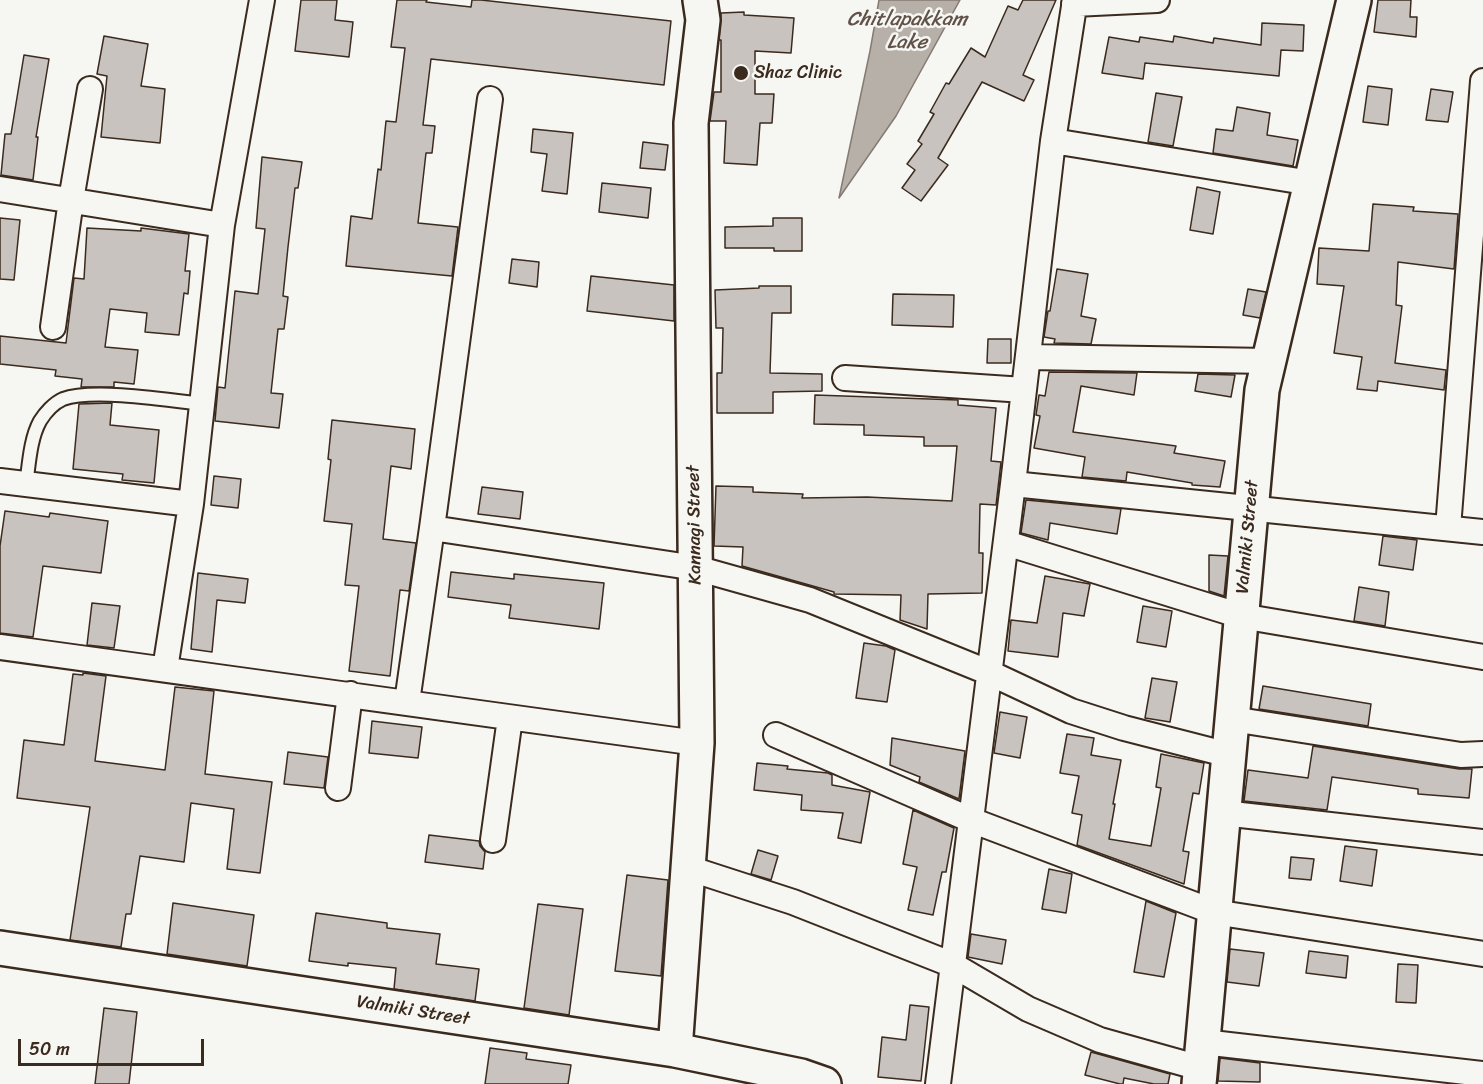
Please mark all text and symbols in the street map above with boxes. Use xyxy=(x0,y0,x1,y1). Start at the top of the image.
water label: Chitlapakkam Lake xyxy=(847,8,967,55)
place label: Shaz Clinic xyxy=(754,62,842,84)
marker: Shaz Clinic xyxy=(732,64,750,82)
street label: Kannagi Street xyxy=(683,465,707,585)
street label: Valmiki Street xyxy=(1232,479,1264,595)
street label: Valmiki Street xyxy=(355,991,471,1031)
scale bar xyxy=(21,1027,207,1065)
text: 50 m xyxy=(29,1033,70,1065)

